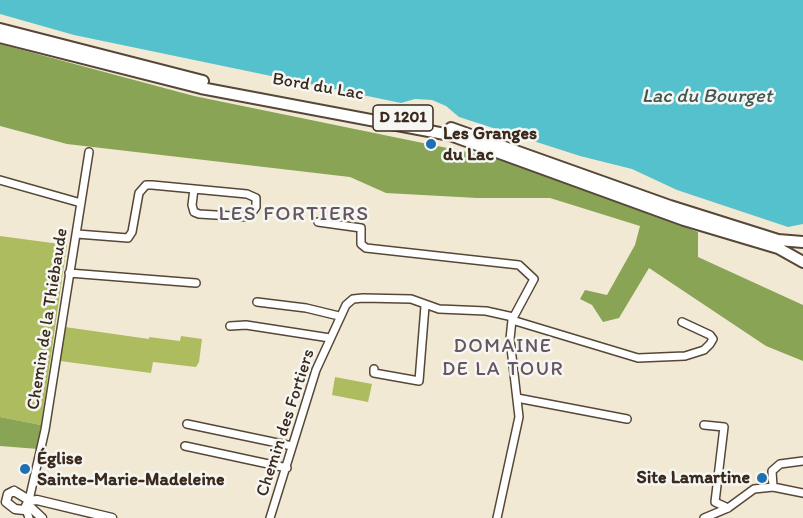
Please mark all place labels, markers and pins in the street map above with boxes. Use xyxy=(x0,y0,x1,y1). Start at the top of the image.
place label: Les Granges du Lac xyxy=(443,123,537,166)
marker: Les Granges du Lac xyxy=(424,137,438,151)
place label: Église Sainte-Marie-Madeleine xyxy=(37,448,225,490)
marker: Église Sainte-Marie-Madeleine xyxy=(18,462,32,476)
place label: Site Lamartine xyxy=(637,467,750,489)
marker: Site Lamartine xyxy=(755,471,769,485)

